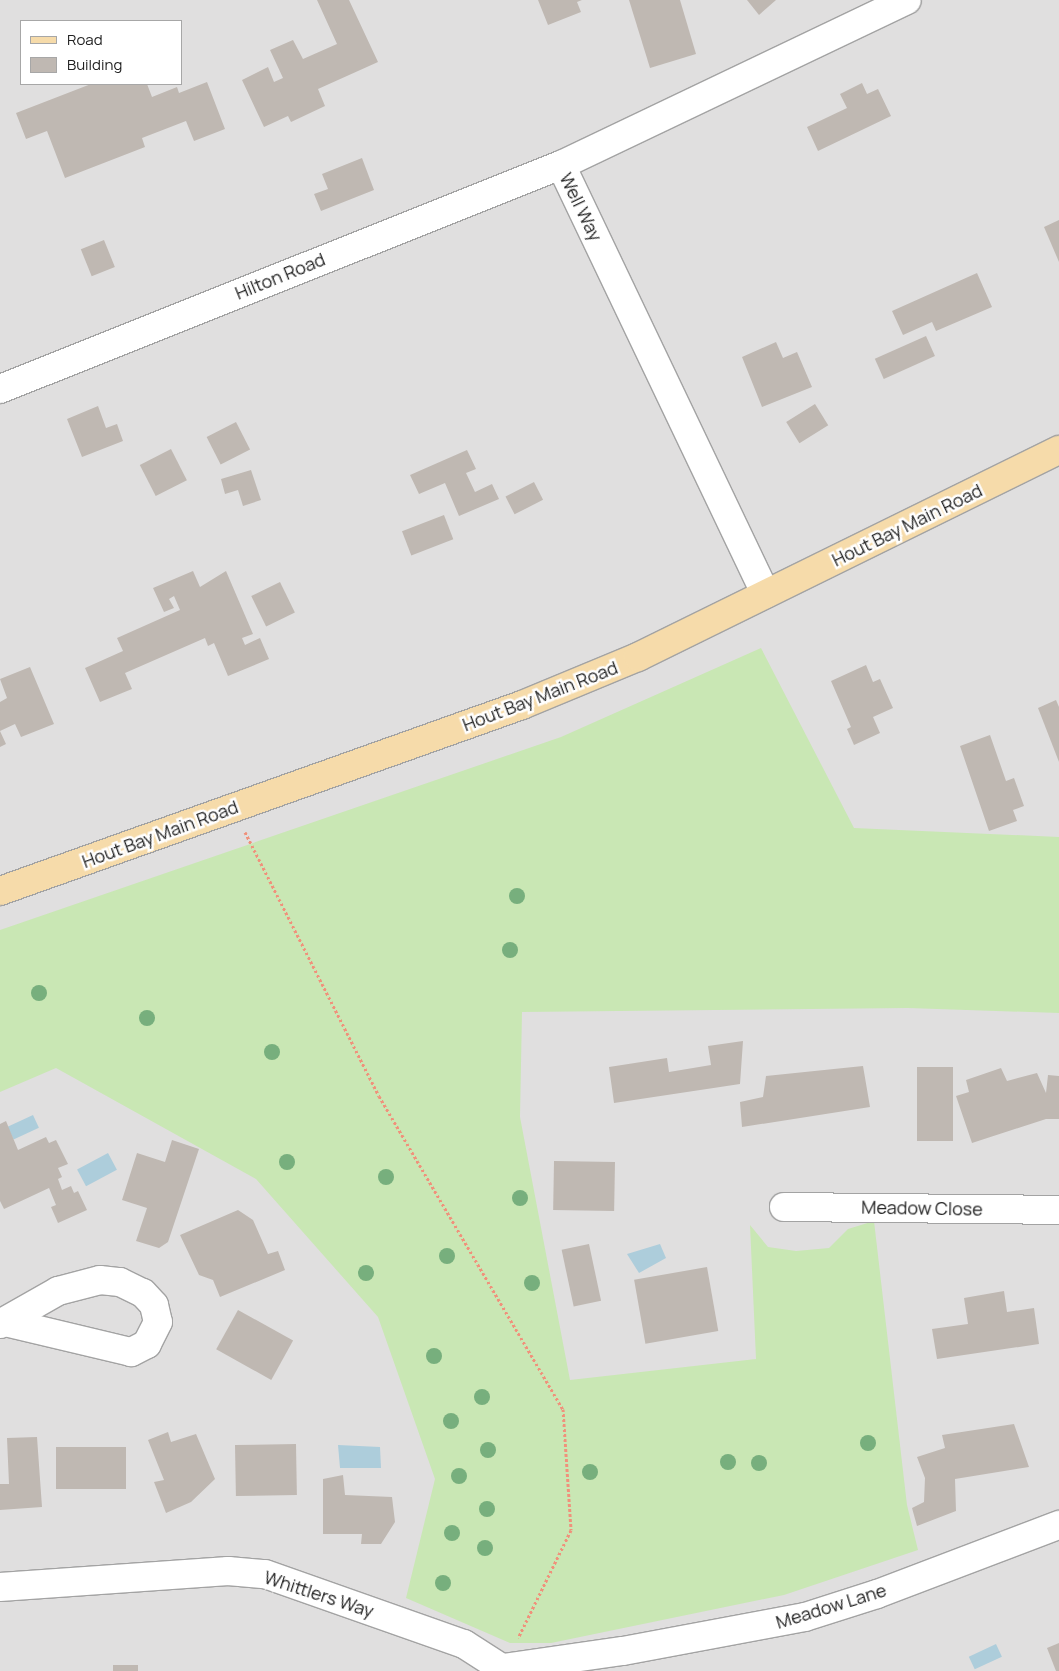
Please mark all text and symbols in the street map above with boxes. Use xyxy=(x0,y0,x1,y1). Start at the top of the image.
legend xyxy=(20,20,182,85)
text: Road xyxy=(67,29,103,50)
text: Building xyxy=(67,54,122,75)
street label: Well Way xyxy=(555,169,607,245)
street label: Hilton Road xyxy=(232,248,328,304)
street label: Hout Bay Main Road xyxy=(828,479,986,571)
street label: Hout Bay Main Road xyxy=(459,656,621,736)
street label: Hout Bay Main Road xyxy=(79,796,241,872)
street label: Meadow Close xyxy=(861,1196,983,1220)
street label: Whittlers Way xyxy=(261,1566,377,1622)
street label: Meadow Lane xyxy=(773,1579,889,1633)

